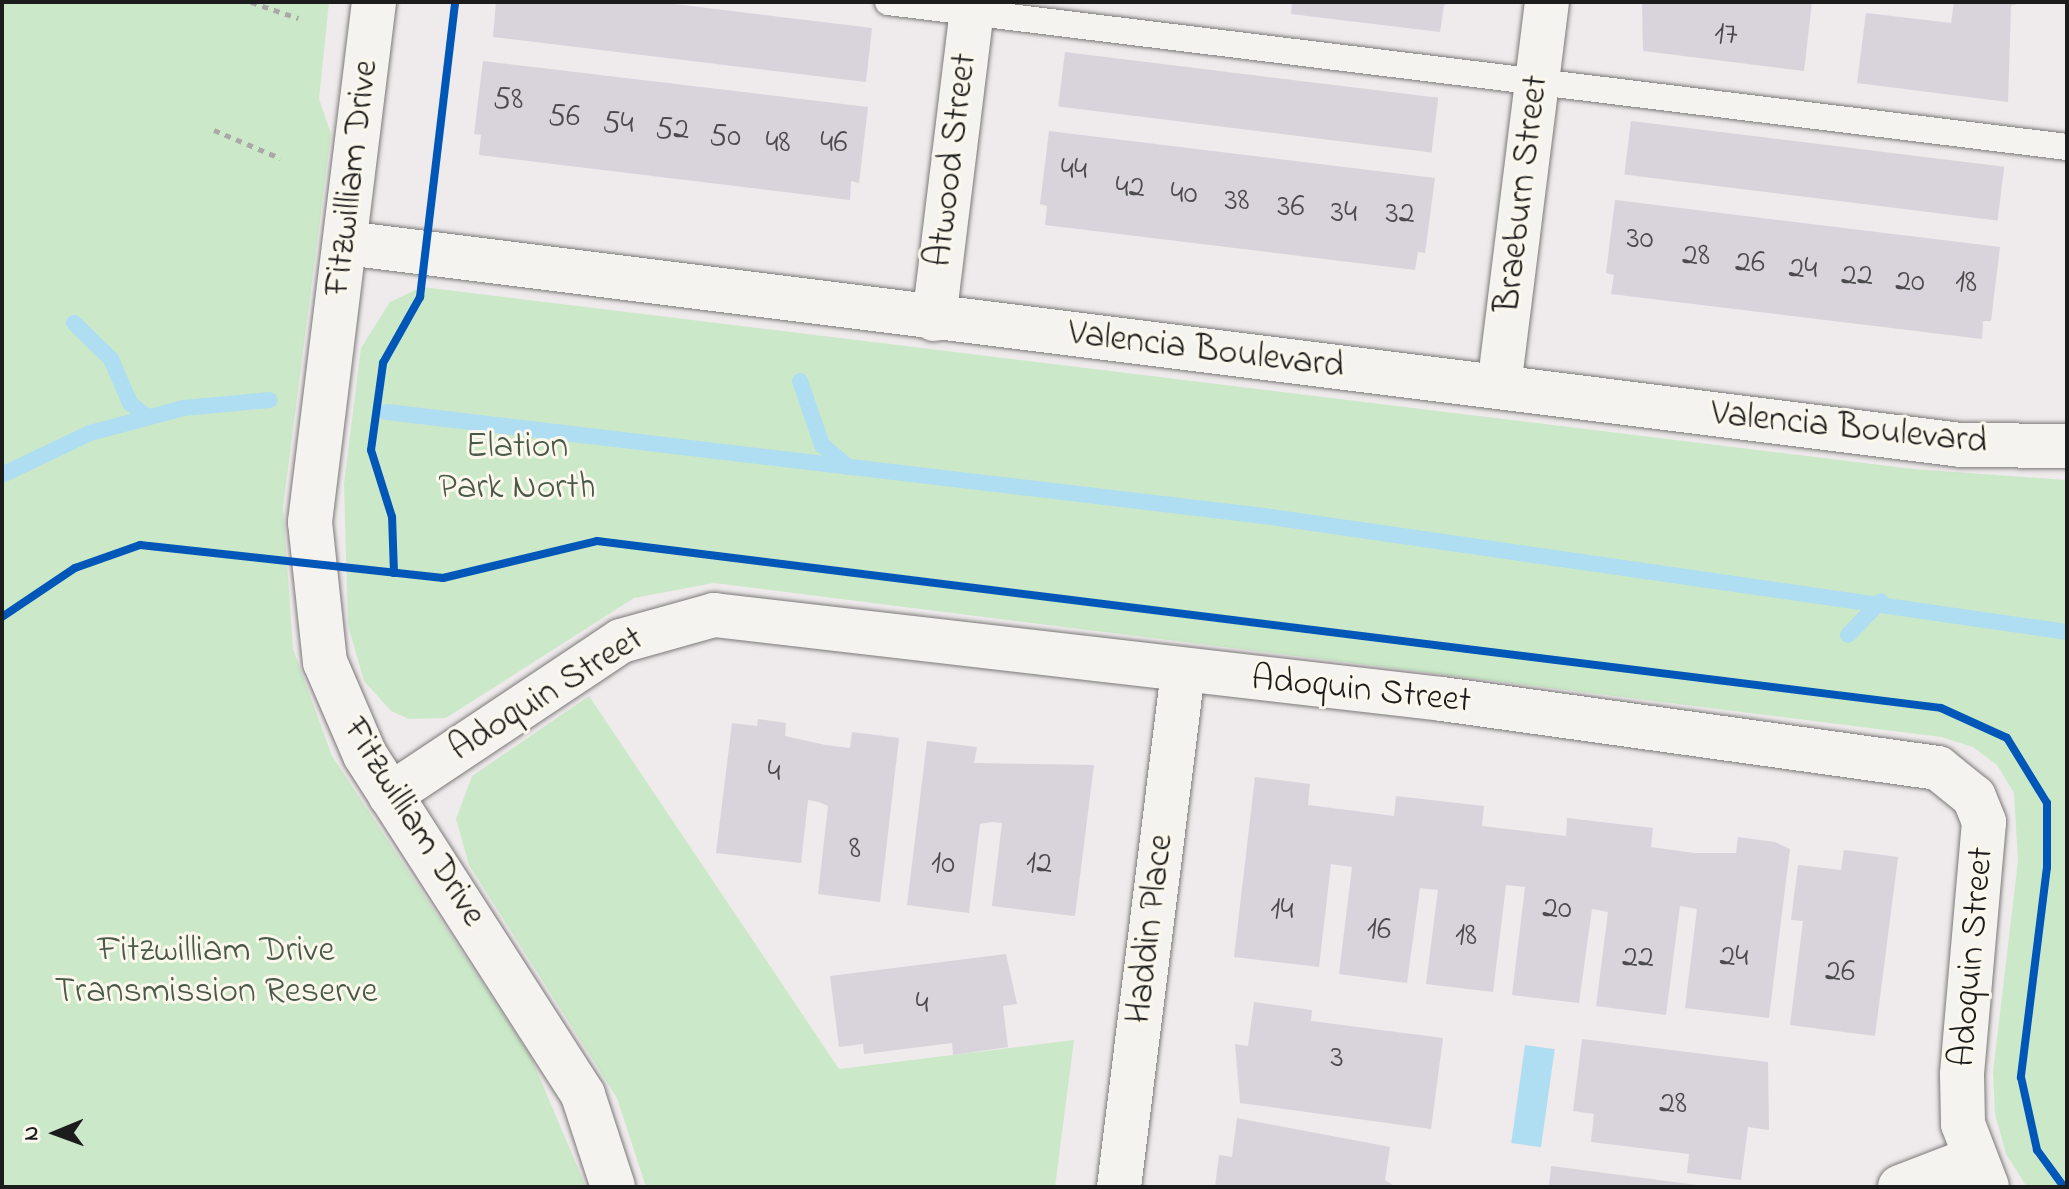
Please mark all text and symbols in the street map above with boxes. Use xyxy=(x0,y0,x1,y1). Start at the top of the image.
house number: 17 xyxy=(1714,17,1738,55)
street label: Atwood Street xyxy=(918,51,988,269)
street label: Fitzwilliam Drive xyxy=(317,58,389,298)
street label: Braeburn Street xyxy=(1487,73,1559,315)
house number: 58 xyxy=(493,82,523,120)
house number: 56 xyxy=(548,99,580,137)
house number: 54 xyxy=(602,106,634,144)
house number: 52 xyxy=(655,112,689,150)
house number: 50 xyxy=(709,119,741,157)
house number: 48 xyxy=(765,125,791,163)
house number: 46 xyxy=(820,125,848,163)
house number: 44 xyxy=(1061,152,1087,190)
house number: 42 xyxy=(1115,170,1145,208)
house number: 40 xyxy=(1170,176,1198,214)
house number: 38 xyxy=(1224,183,1250,221)
house number: 36 xyxy=(1277,189,1305,227)
house number: 34 xyxy=(1331,195,1357,233)
house number: 32 xyxy=(1385,196,1415,234)
house number: 30 xyxy=(1626,221,1654,259)
house number: 28 xyxy=(1682,238,1710,276)
house number: 26 xyxy=(1735,245,1765,283)
house number: 24 xyxy=(1788,251,1818,289)
house number: 22 xyxy=(1841,258,1873,296)
house number: 20 xyxy=(1895,264,1925,302)
house number: 18 xyxy=(1955,265,1977,303)
street label: Valencia Boulevard xyxy=(1066,313,1346,389)
street label: Valencia Boulevard xyxy=(1709,393,1989,465)
park label: Elation Park North xyxy=(438,425,596,510)
street label: Adoquin Street xyxy=(442,618,652,772)
street label: Adoquin Street xyxy=(1249,658,1473,724)
street label: Fitzwilliam Drive xyxy=(332,711,494,935)
house number: 4 xyxy=(767,754,781,792)
house number: 8 xyxy=(849,831,861,869)
street label: Haddin Place xyxy=(1118,832,1184,1026)
street label: Adoquin Street xyxy=(1942,845,2004,1069)
house number: 10 xyxy=(931,846,955,884)
house number: 12 xyxy=(1026,846,1052,884)
house number: 20 xyxy=(1542,891,1572,929)
house number: 14 xyxy=(1270,892,1294,930)
house number: 16 xyxy=(1367,912,1391,950)
house number: 18 xyxy=(1455,918,1477,956)
park label: Fitzwilliam Drive Transmission Reserve xyxy=(54,929,378,1014)
house number: 24 xyxy=(1719,939,1749,977)
house number: 22 xyxy=(1622,940,1654,978)
house number: 26 xyxy=(1825,954,1855,992)
house number: 4 xyxy=(915,986,929,1024)
house number: 3 xyxy=(1330,1040,1344,1078)
house number: 28 xyxy=(1659,1086,1687,1124)
north arrow xyxy=(16,1093,96,1173)
text: N xyxy=(16,1126,48,1141)

